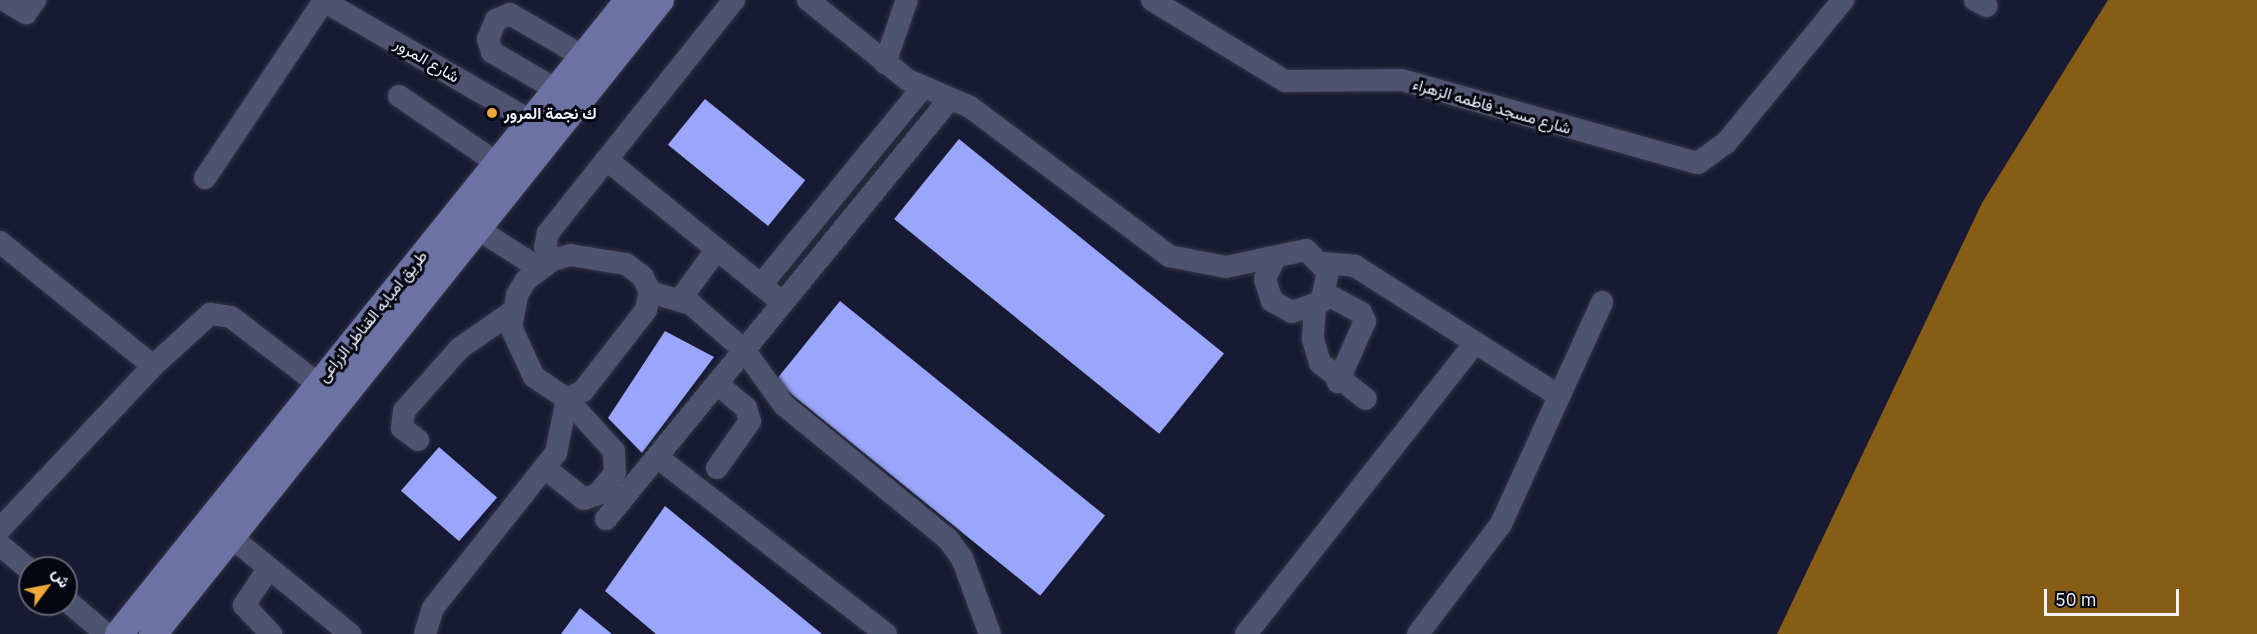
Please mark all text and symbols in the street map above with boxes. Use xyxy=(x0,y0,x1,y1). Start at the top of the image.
street label: شارع المرور xyxy=(391,34,463,86)
street label: شارع مسجد فاطمه الزهراء xyxy=(1411,74,1573,138)
place label: ك نجمة المرور xyxy=(504,103,597,123)
marker: ك نجمة المرور xyxy=(485,106,499,120)
street label: طريق امبابه القناطر الزراعى xyxy=(313,246,431,386)
north arrow xyxy=(18,556,78,616)
text: ش xyxy=(48,564,75,591)
scale bar xyxy=(2047,577,2182,615)
text: 50 m xyxy=(2055,588,2097,611)

